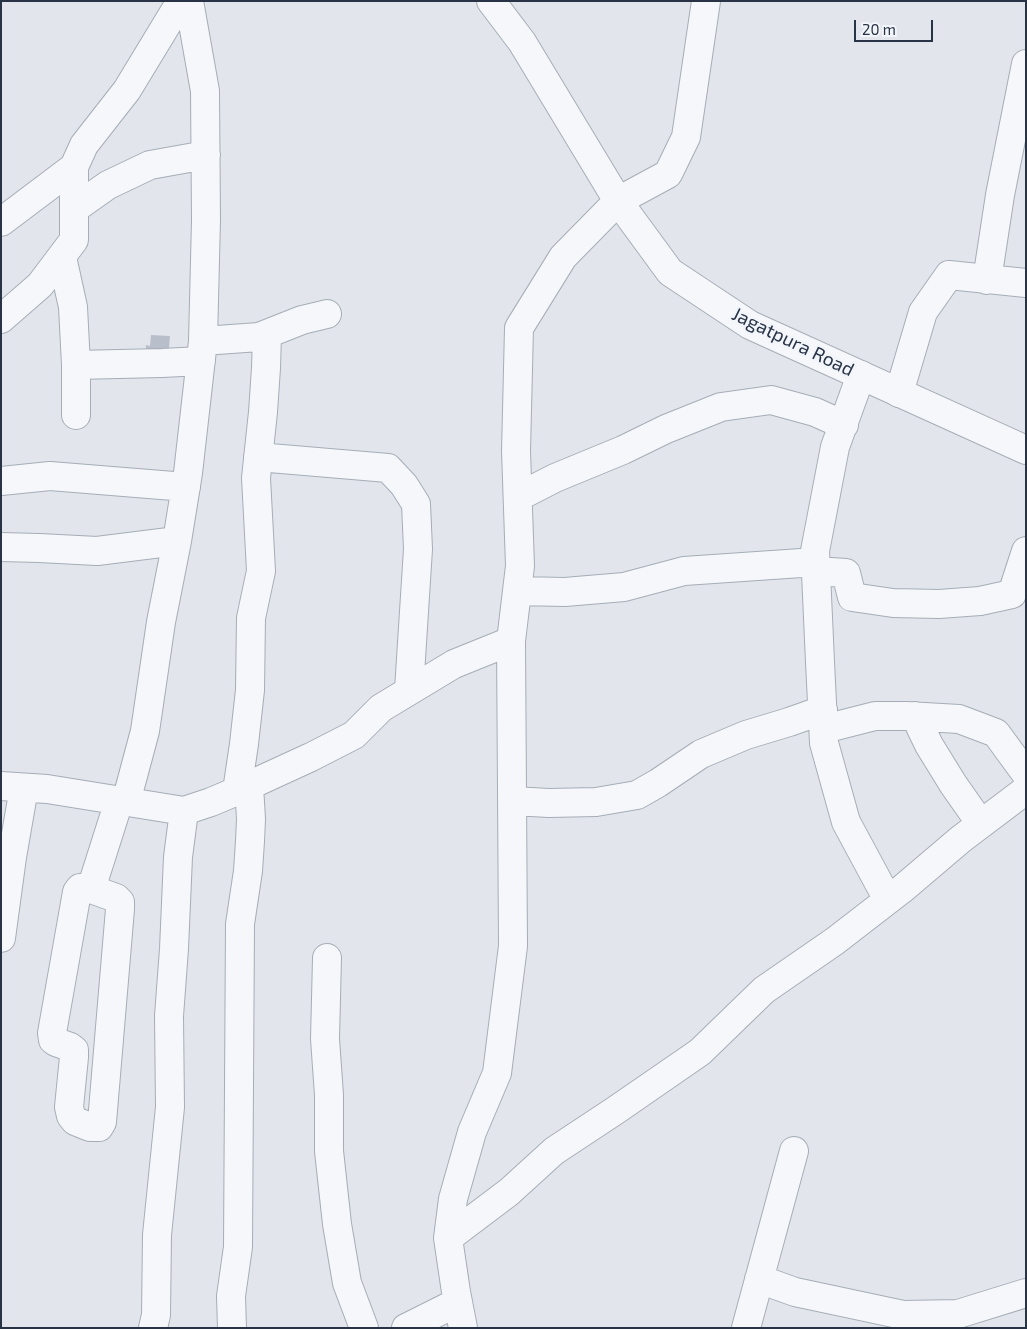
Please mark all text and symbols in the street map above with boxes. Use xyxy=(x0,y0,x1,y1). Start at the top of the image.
scale bar xyxy=(857,10,936,42)
text: 20 m xyxy=(862,20,896,38)
street label: Jagatpura Road xyxy=(728,303,858,381)

